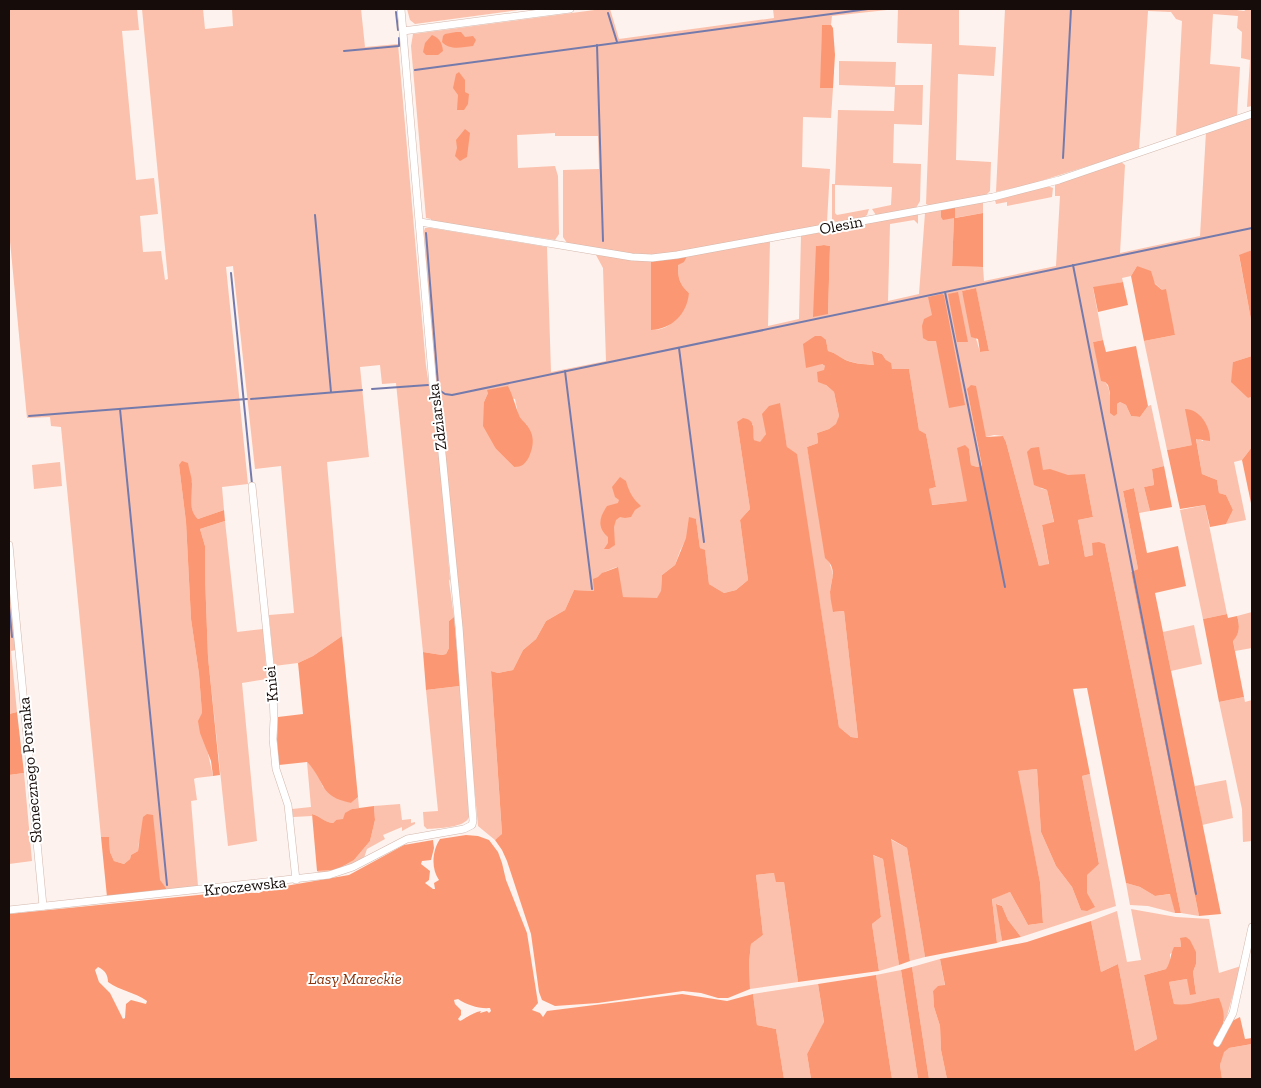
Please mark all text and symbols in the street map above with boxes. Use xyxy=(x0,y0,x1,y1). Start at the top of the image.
street label: Olesin xyxy=(818,211,865,239)
street label: Zdziarska xyxy=(423,382,451,452)
street label: Kniei xyxy=(260,665,282,703)
street label: Słonecznego Poranka xyxy=(14,696,46,844)
street label: Kroczewska xyxy=(203,872,287,900)
park label: Lasy Mareckie xyxy=(308,969,402,988)

